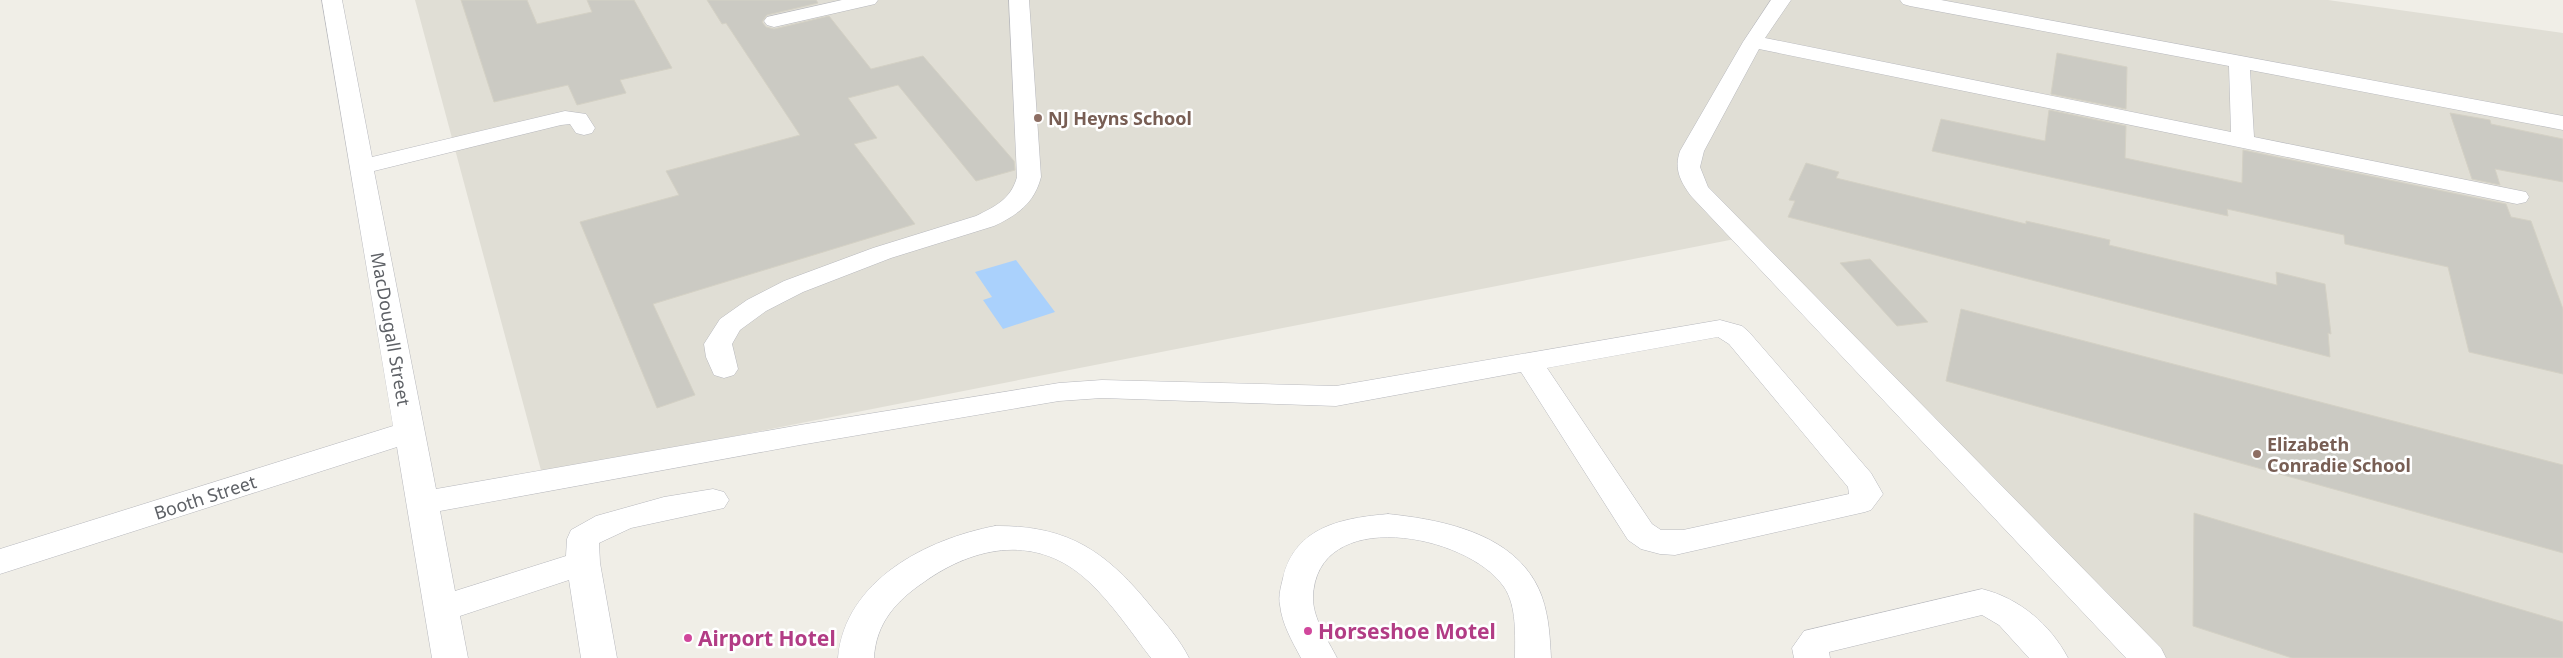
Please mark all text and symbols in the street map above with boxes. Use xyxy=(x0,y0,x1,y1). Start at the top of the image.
place label: NJ Heyns School xyxy=(1048,106,1192,130)
marker: NJ Heyns School xyxy=(1032,112,1044,124)
street label: MacDougall Street xyxy=(366,250,416,408)
place label: Elizabeth Conradie School xyxy=(2267,432,2411,477)
marker: Elizabeth Conradie School xyxy=(2251,448,2263,460)
street label: Booth Street xyxy=(151,469,260,525)
place label: Horseshoe Motel xyxy=(1318,617,1496,645)
place label: Airport Hotel xyxy=(698,624,836,652)
marker: Horseshoe Motel xyxy=(1302,625,1314,637)
marker: Airport Hotel xyxy=(682,632,694,644)

